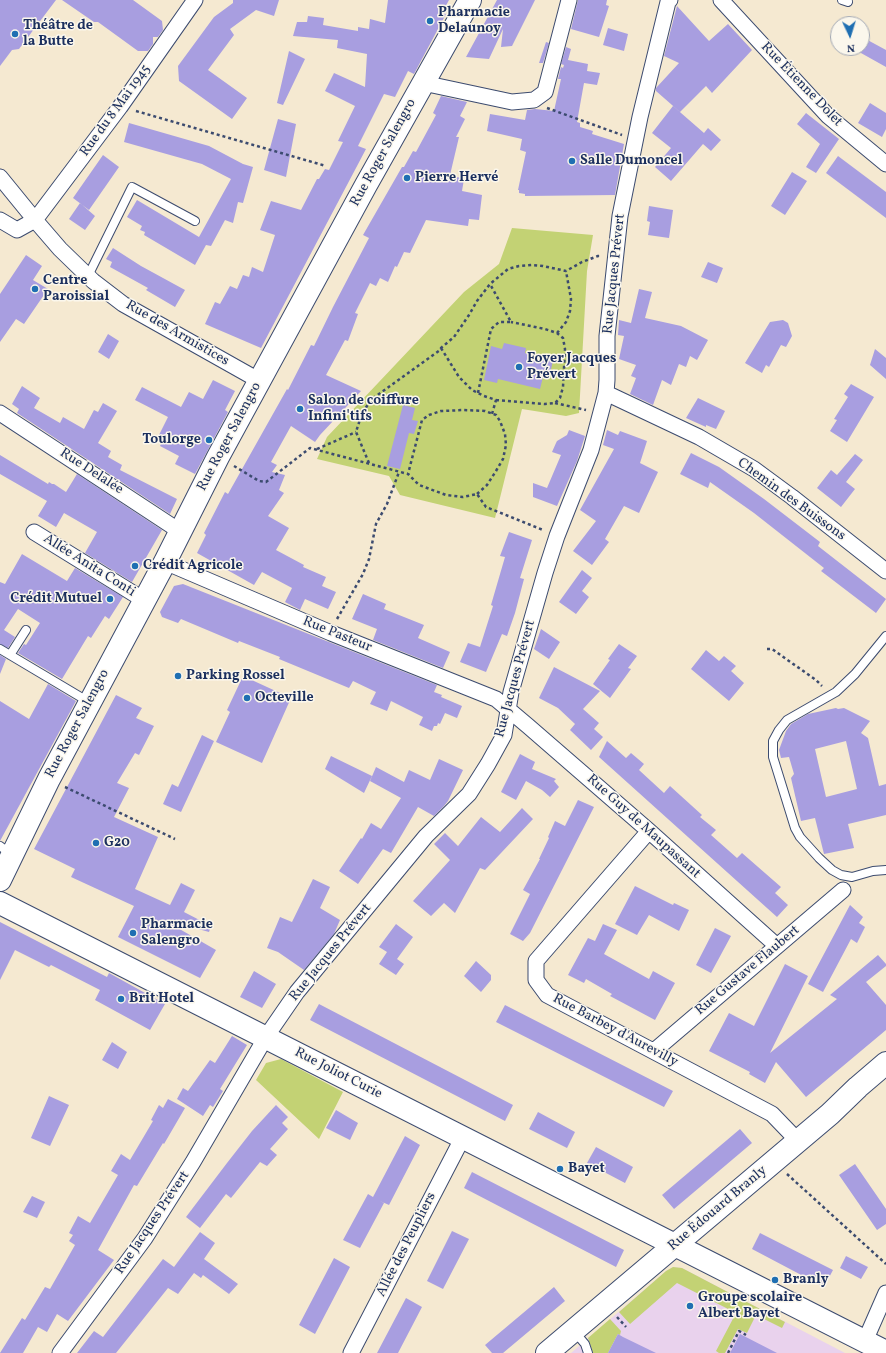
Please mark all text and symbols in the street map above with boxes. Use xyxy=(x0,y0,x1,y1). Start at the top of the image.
place label: Pharmacie Delaunoy xyxy=(438,5,510,38)
marker: Pharmacie Delaunoy xyxy=(425,16,435,26)
north arrow xyxy=(830,16,870,56)
place label: Théâtre de la Butte xyxy=(23,18,93,50)
marker: Théâtre de la Butte xyxy=(10,29,20,39)
street label: Rue Étienne Dolet xyxy=(757,39,845,131)
text: N xyxy=(846,40,855,55)
street label: Rue du 8 Mai 1945 xyxy=(77,62,155,160)
street label: Rue Roger Salengro xyxy=(347,96,421,210)
place label: Salle Dumoncel xyxy=(580,153,682,169)
marker: Salle Dumoncel xyxy=(567,156,577,166)
place label: Pierre Hervé xyxy=(415,170,499,186)
marker: Pierre Hervé xyxy=(402,173,412,183)
street label: Rue Jacques Prévert xyxy=(600,213,630,335)
place label: Centre Paroissial xyxy=(43,273,109,306)
marker: Centre Paroissial xyxy=(30,284,40,294)
street label: Rue des Armistices xyxy=(122,298,232,370)
place label: Foyer Jacques Prévert xyxy=(527,351,616,384)
marker: Foyer Jacques Prévert xyxy=(514,362,524,372)
street label: Rue Roger Salengro xyxy=(194,380,266,494)
place label: Salon de coiffure Infini'tifs xyxy=(308,393,419,426)
marker: Salon de coiffure Infini'tifs xyxy=(295,404,305,414)
place label: Toulorge xyxy=(142,432,201,448)
marker: Toulorge xyxy=(204,435,214,445)
street label: Rue Delalée xyxy=(56,445,126,499)
street label: Chemin des Buissons xyxy=(734,455,848,545)
street label: Allée Anita Conti xyxy=(40,531,138,601)
place label: Crédit Agricole xyxy=(143,558,243,574)
marker: Crédit Agricole xyxy=(130,561,140,571)
place label: Crédit Mutuel xyxy=(10,591,102,607)
marker: Crédit Mutuel xyxy=(105,594,115,604)
street label: Rue Pasteur xyxy=(300,614,374,656)
street label: Rue Jacques Prévert xyxy=(492,618,540,740)
street label: Rue Roger Salengro xyxy=(42,667,114,781)
place label: Parking Rossel xyxy=(186,668,285,684)
marker: Parking Rossel xyxy=(173,671,183,681)
place label: Octeville xyxy=(255,690,314,706)
marker: Octeville xyxy=(242,693,252,703)
street label: Rue Guy de Maupassant xyxy=(583,771,703,883)
place label: G20 xyxy=(104,835,130,851)
marker: G20 xyxy=(91,838,101,848)
street label: Rue Jacques Prévert xyxy=(286,901,376,1005)
place label: Pharmacie Salengro xyxy=(141,917,213,950)
street label: Rue Gustave Flaubert xyxy=(692,922,804,1020)
marker: Pharmacie Salengro xyxy=(128,928,138,938)
place label: Brit Hotel xyxy=(129,991,194,1007)
street label: Rue Barbey d'Aurevilly xyxy=(549,991,681,1071)
marker: Brit Hotel xyxy=(116,994,126,1004)
street label: Rue Joliot Curie xyxy=(291,1045,385,1103)
place label: Bayet xyxy=(568,1161,605,1177)
street label: Rue Édouard Branly xyxy=(665,1163,771,1255)
marker: Bayet xyxy=(555,1164,565,1174)
street label: Rue Jacques Prévert xyxy=(112,1168,194,1278)
street label: Allée des Peupliers xyxy=(373,1190,441,1300)
place label: Branly xyxy=(783,1272,829,1288)
marker: Branly xyxy=(770,1275,780,1285)
place label: Groupe scolaire Albert Bayet xyxy=(698,1290,802,1322)
marker: Groupe scolaire Albert Bayet xyxy=(685,1301,695,1311)

